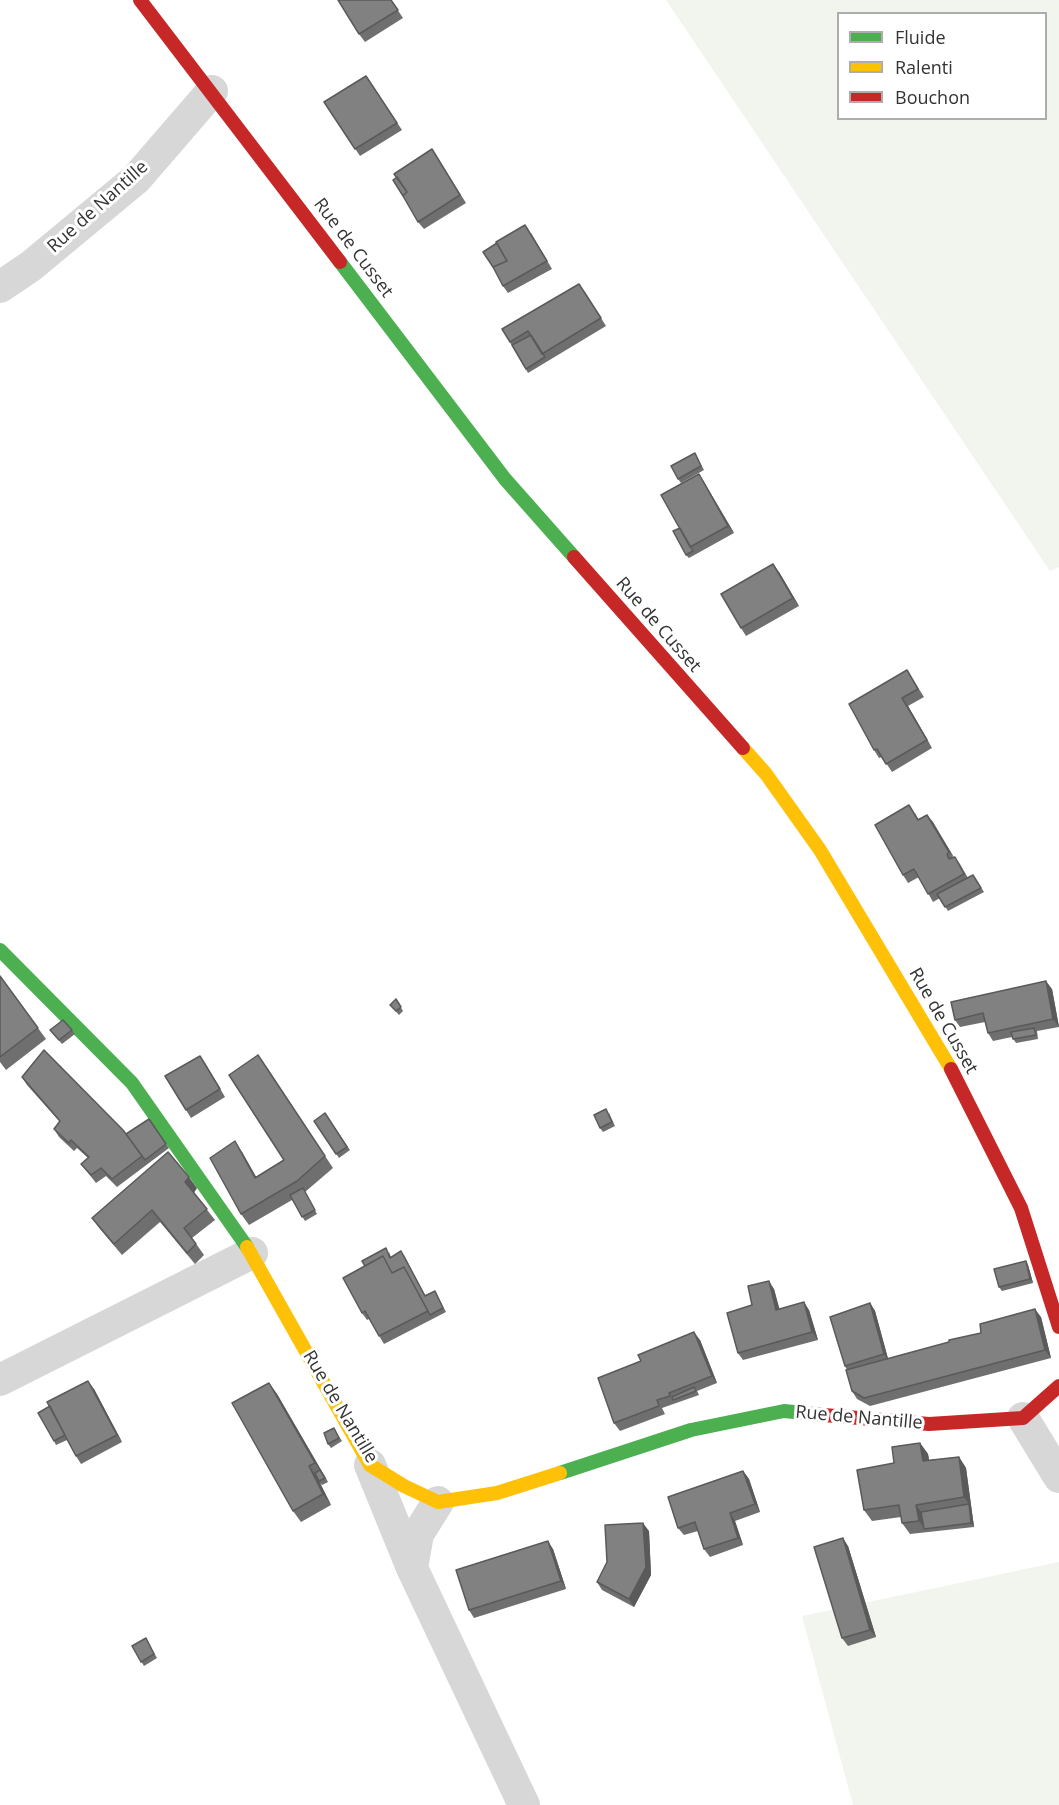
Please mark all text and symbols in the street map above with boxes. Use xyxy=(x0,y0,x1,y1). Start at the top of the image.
legend xyxy=(837,12,1047,120)
text: Fluide xyxy=(895,25,946,49)
text: Ralenti xyxy=(895,55,953,79)
text: Bouchon xyxy=(895,85,970,109)
street label: Rue de Nantille xyxy=(43,156,153,258)
street label: Rue de Cusset xyxy=(309,194,397,302)
street label: Rue de Cusset xyxy=(611,573,705,677)
street label: Rue de Cusset xyxy=(904,964,982,1078)
street label: Rue de Nantille xyxy=(298,1347,382,1467)
street label: Rue de Nantille xyxy=(795,1402,923,1434)

